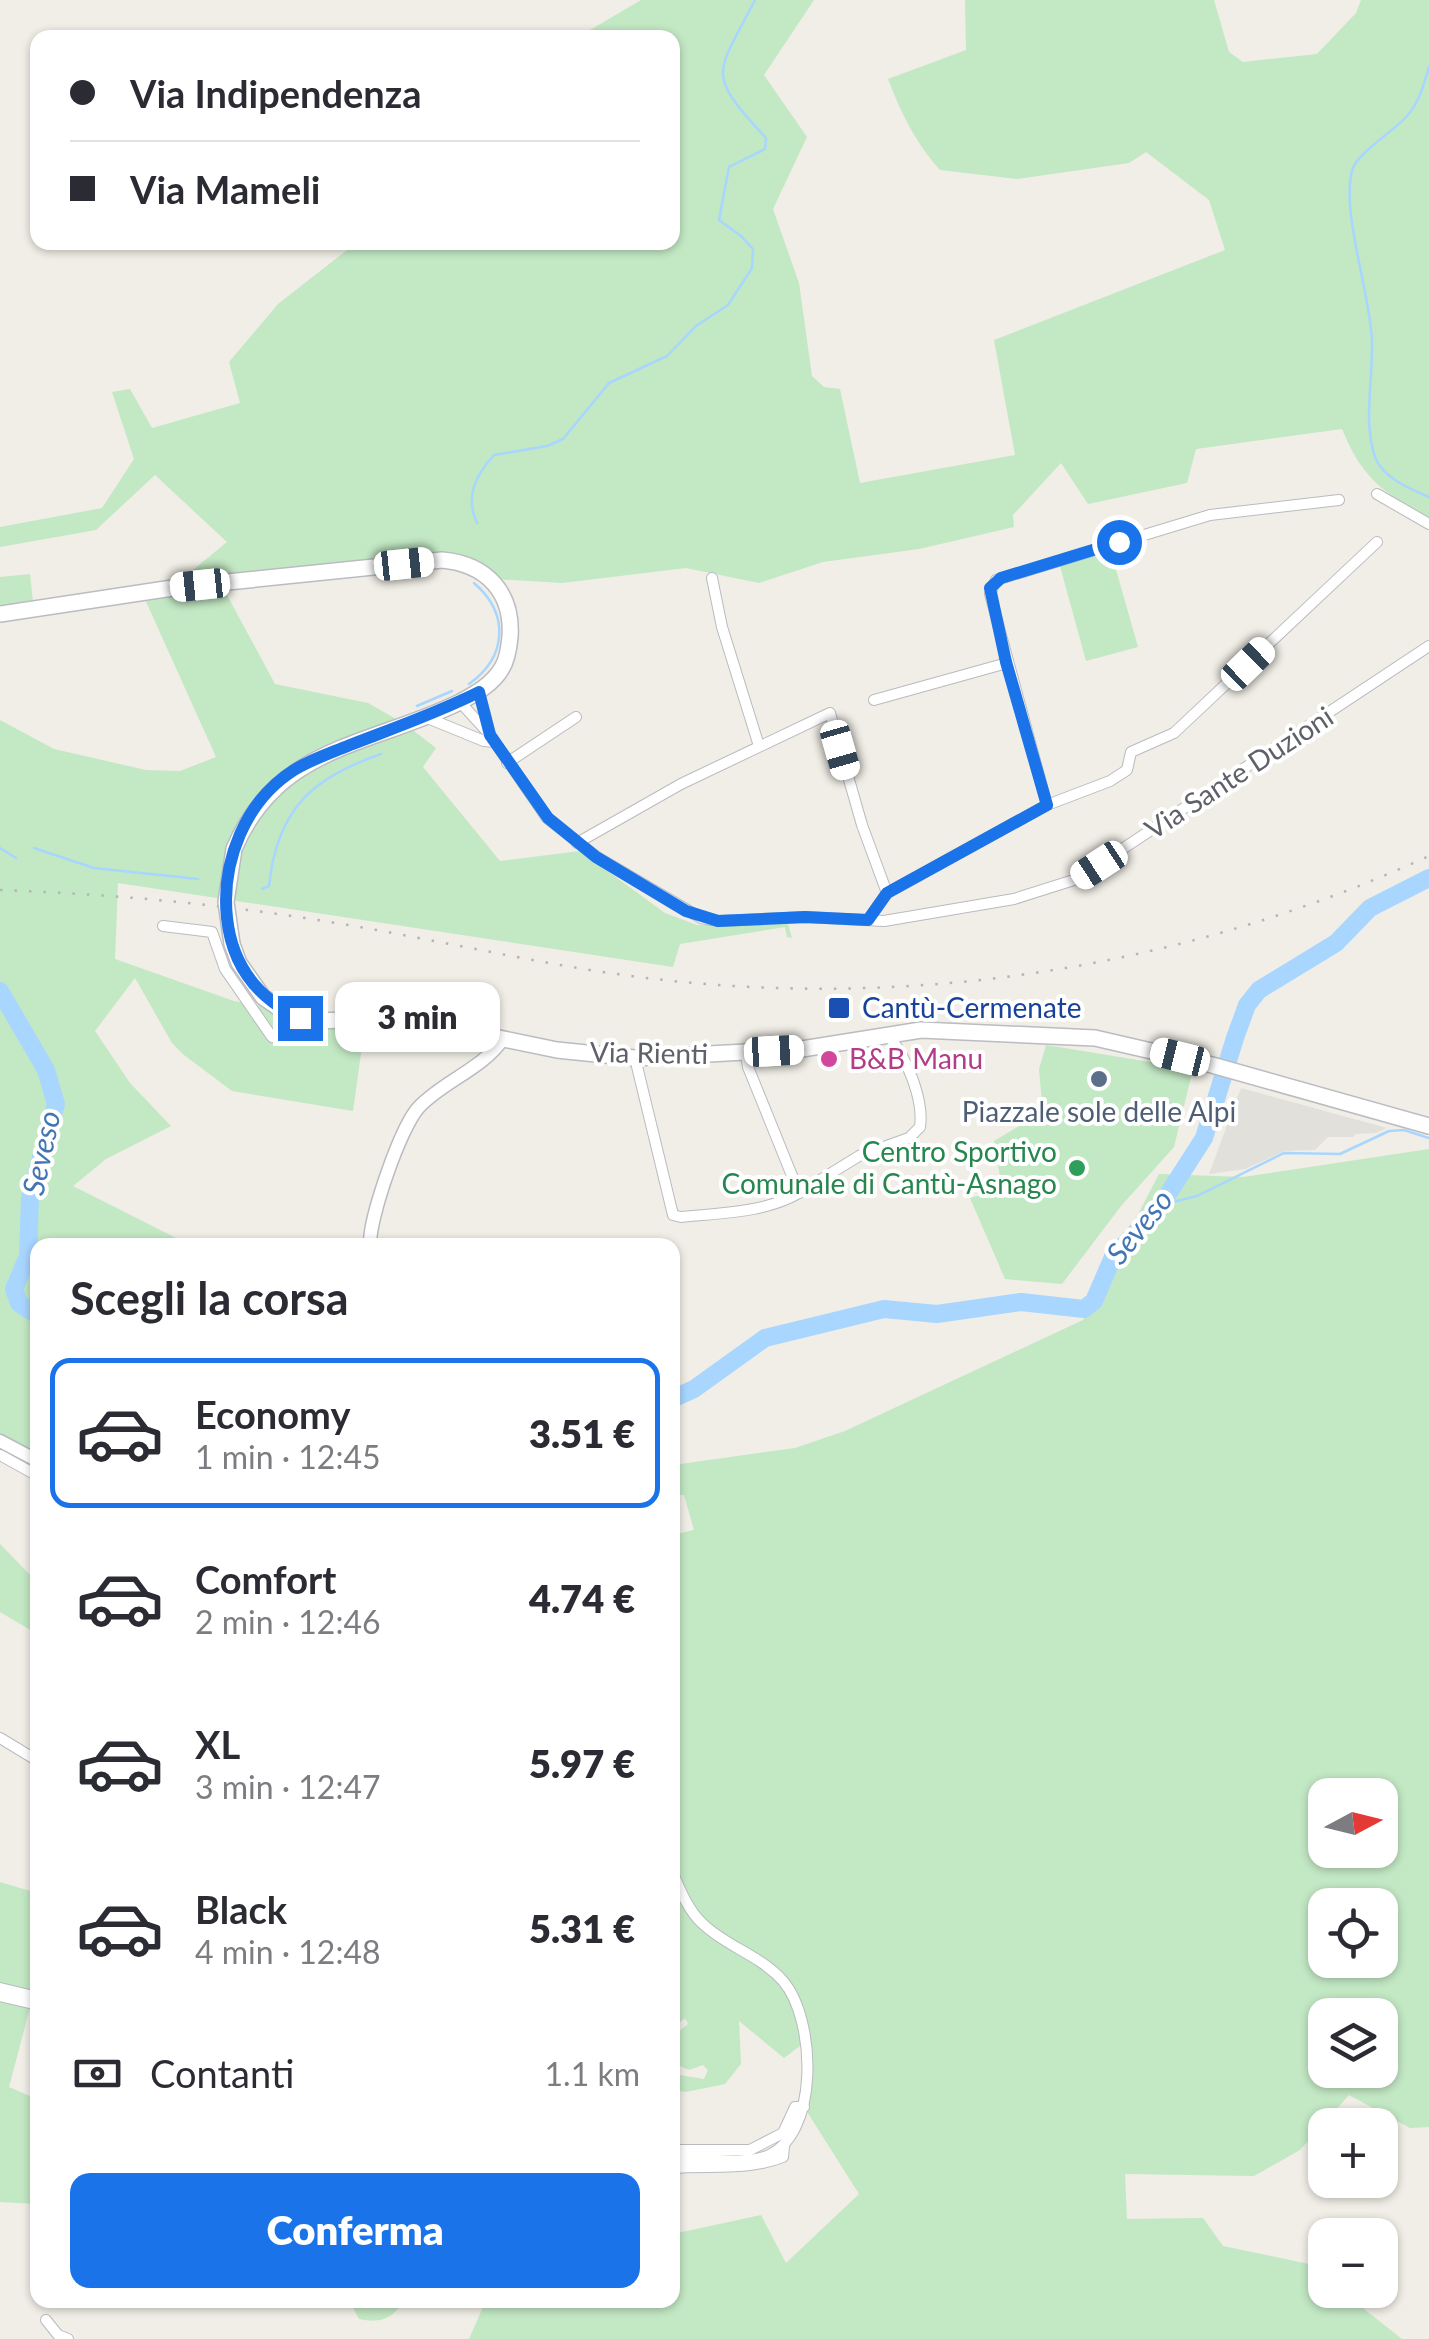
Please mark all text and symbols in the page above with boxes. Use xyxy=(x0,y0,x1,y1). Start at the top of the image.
text: Via Indipendenza xyxy=(130,70,422,116)
text: Via Mameli xyxy=(130,166,320,212)
route start xyxy=(1097,520,1142,565)
car xyxy=(373,546,435,582)
car xyxy=(169,567,231,603)
car xyxy=(1216,632,1280,696)
street label: Via Sante Duzioni xyxy=(1138,699,1339,846)
car xyxy=(817,717,863,783)
car xyxy=(1066,836,1132,894)
callout: 3 min xyxy=(335,983,500,1053)
place label: Cantù-Cermenate xyxy=(862,990,1081,1024)
marker: Cantù-Cermenate xyxy=(826,995,852,1021)
route end xyxy=(278,996,323,1041)
text: 3 min xyxy=(378,997,457,1036)
street label: Via Rienti xyxy=(590,1034,708,1070)
car xyxy=(743,1034,805,1068)
car xyxy=(1147,1035,1213,1079)
place label: B&B Manu xyxy=(849,1041,983,1075)
marker: B&B Manu xyxy=(818,1048,840,1070)
marker: Piazzale sole delle Alpi xyxy=(1088,1068,1110,1090)
place label: Piazzale sole delle Alpi xyxy=(962,1094,1236,1128)
water label: Seveso xyxy=(14,1107,67,1198)
place label: Centro Sportivo Comunale di Cantù-Asnago xyxy=(721,1134,1057,1200)
marker: Centro Sportivo Comunale di Cantù-Asnago xyxy=(1066,1157,1088,1179)
water label: Seveso xyxy=(1098,1181,1179,1270)
text: Scegli la corsa xyxy=(70,1271,349,1325)
icon: car xyxy=(75,1388,165,1478)
text: Economy xyxy=(195,1391,350,1437)
text: 3.51 € xyxy=(529,1410,635,1456)
text: 1 min · 12:45 xyxy=(195,1437,381,1476)
icon: car xyxy=(75,1553,165,1643)
text: Comfort xyxy=(195,1556,336,1602)
text: 4.74 € xyxy=(529,1575,635,1621)
text: 2 min · 12:46 xyxy=(195,1602,381,1641)
icon: car xyxy=(75,1718,165,1808)
text: XL xyxy=(195,1721,240,1767)
text: 5.97 € xyxy=(529,1740,635,1786)
text: 3 min · 12:47 xyxy=(195,1767,381,1806)
north arrow xyxy=(1308,1778,1398,1868)
map controls xyxy=(1308,1778,1398,2308)
icon: car xyxy=(75,1883,165,1973)
text: Black xyxy=(195,1886,287,1932)
button: locate xyxy=(1308,1888,1398,1978)
text: 5.31 € xyxy=(529,1905,635,1951)
text: 4 min · 12:48 xyxy=(195,1932,381,1971)
button: layers xyxy=(1308,1998,1398,2088)
icon: cash xyxy=(70,2046,125,2101)
text: Contanti xyxy=(150,2050,294,2096)
text: 1.1 km xyxy=(545,2054,640,2093)
button: + xyxy=(1308,2108,1398,2198)
button: Conferma xyxy=(70,2173,640,2288)
button: − xyxy=(1308,2218,1398,2308)

